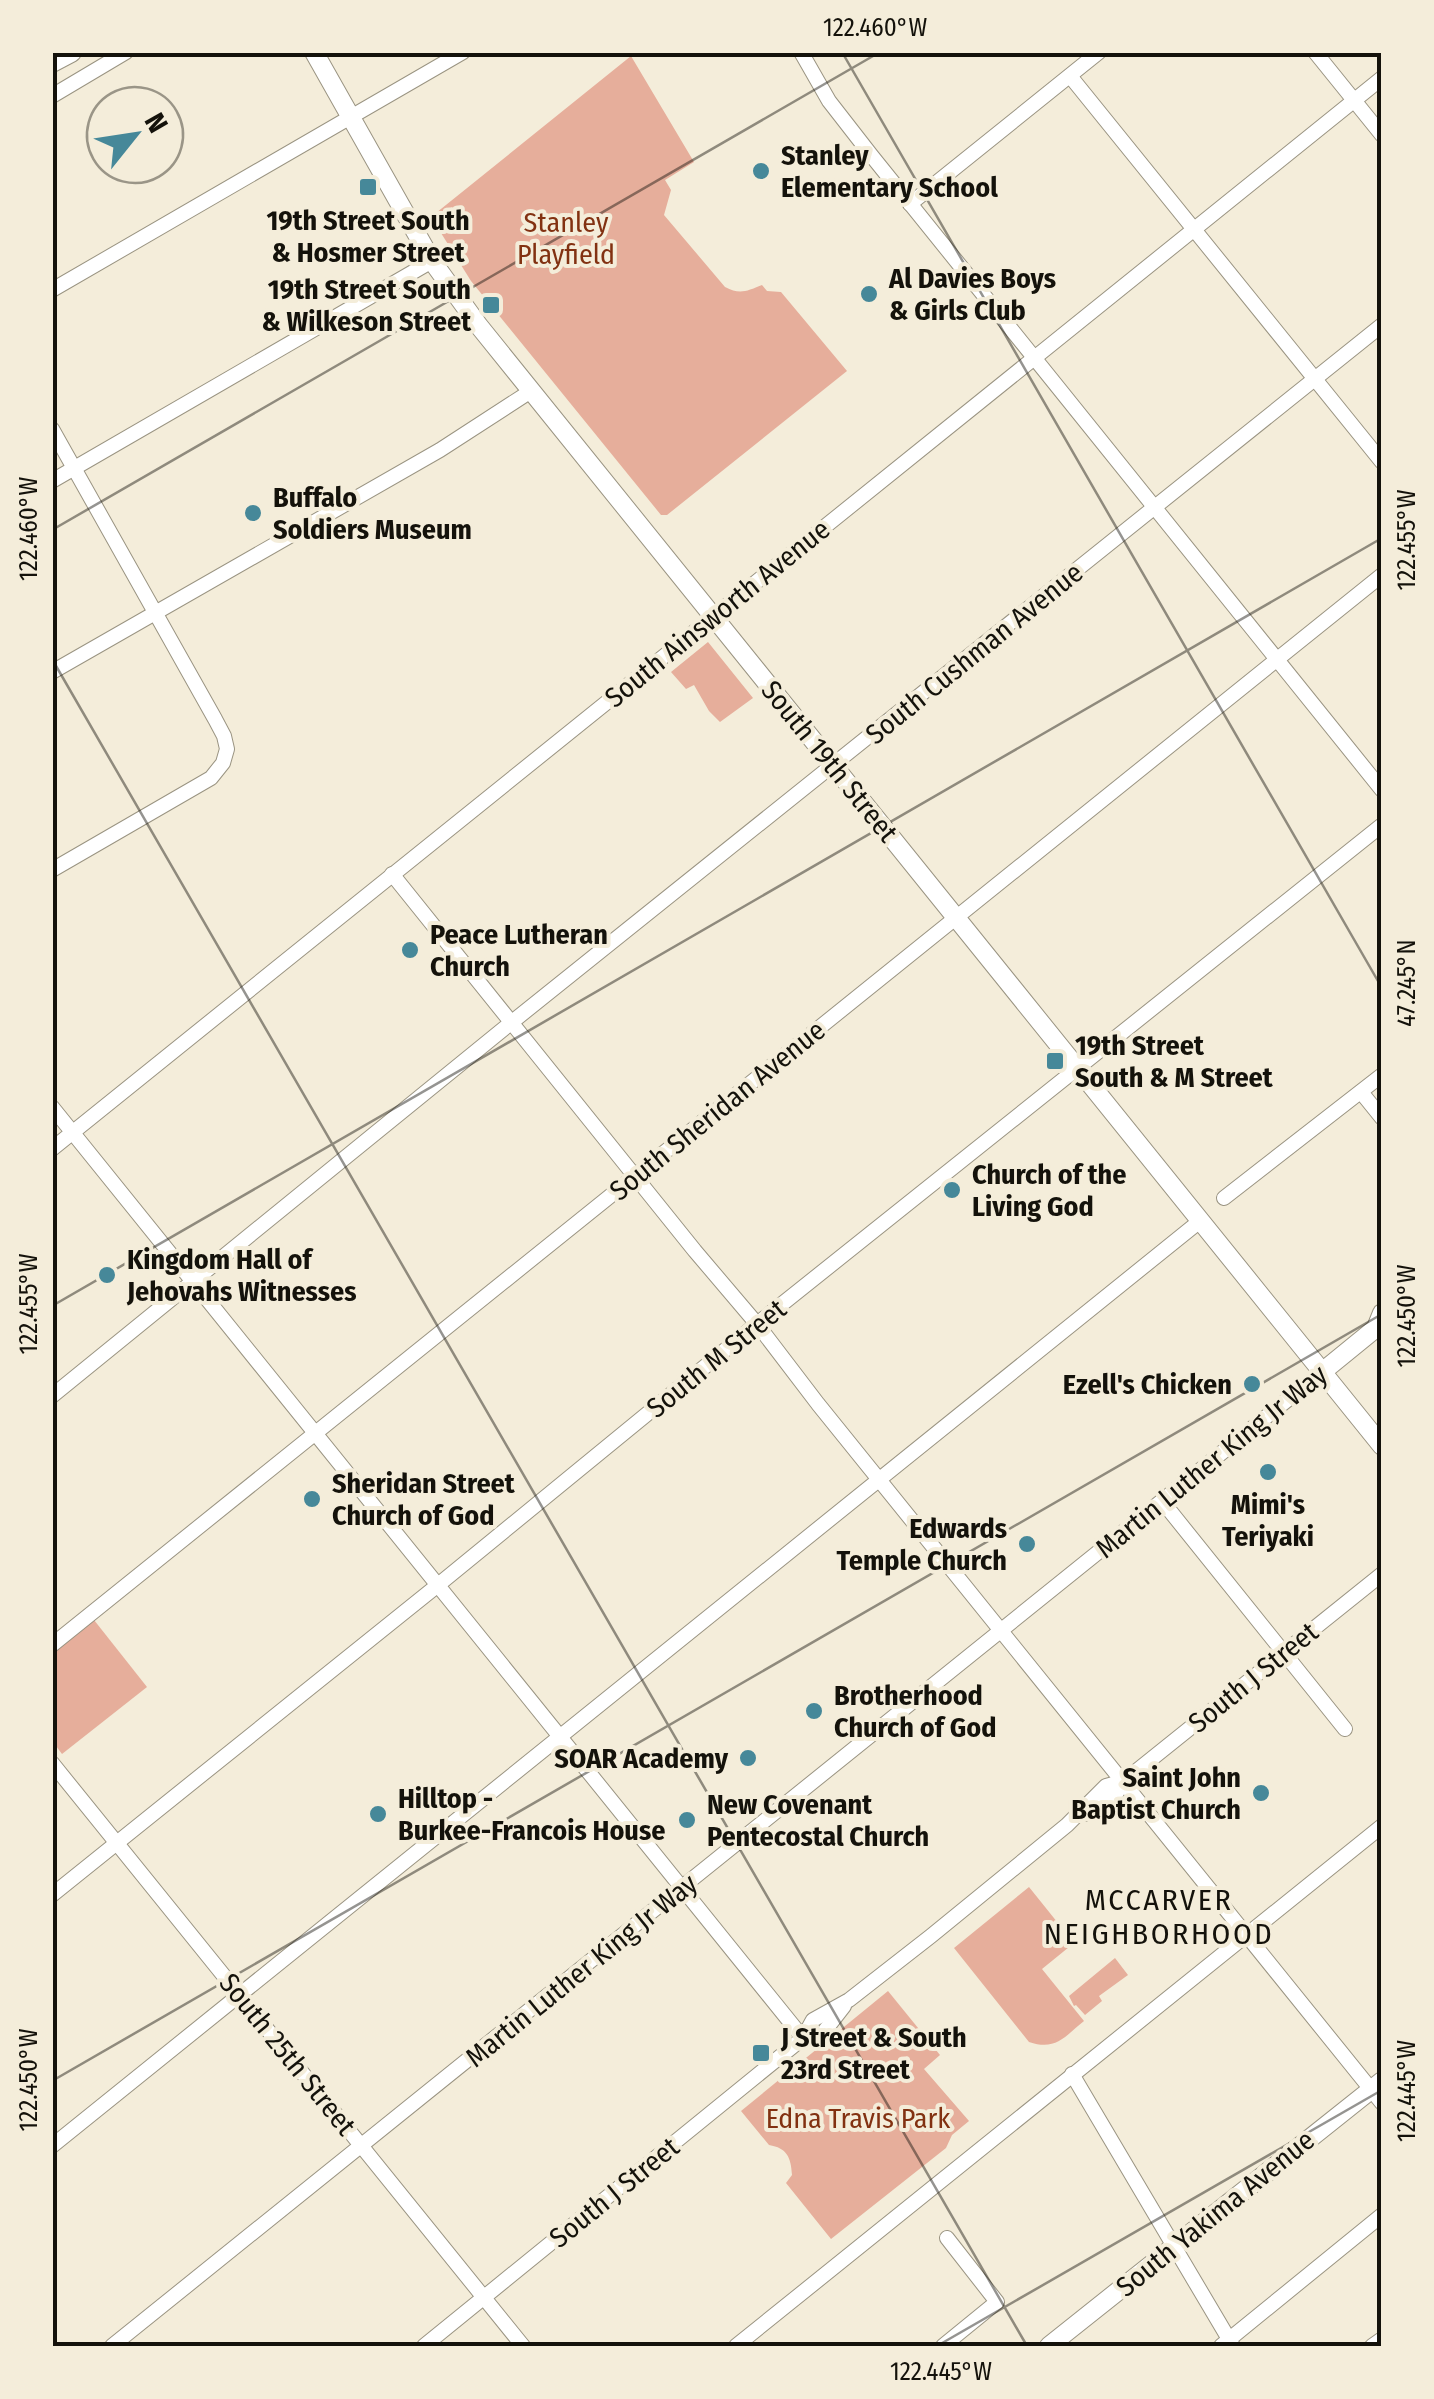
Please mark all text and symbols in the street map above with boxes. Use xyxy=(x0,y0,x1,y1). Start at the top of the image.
text: 122.460°W xyxy=(823,13,927,43)
north arrow xyxy=(85,85,185,185)
text: N xyxy=(138,107,175,138)
place label: Stanley Elementary School xyxy=(781,139,998,204)
marker: Stanley Elementary School xyxy=(750,160,772,182)
marker: 19th Street South & Hosmer Street xyxy=(357,176,379,198)
place label: 19th Street South & Hosmer Street xyxy=(266,204,470,269)
park label: Stanley Playfield xyxy=(517,206,615,271)
place label: Al Davies Boys & Girls Club xyxy=(888,262,1056,327)
place label: 19th Street South & Wilkeson Street xyxy=(261,273,472,338)
marker: Al Davies Boys & Girls Club xyxy=(858,283,880,305)
marker: 19th Street South & Wilkeson Street xyxy=(480,294,502,316)
text: 122.460°W xyxy=(14,477,44,581)
place label: Buffalo Soldiers Museum xyxy=(273,481,472,546)
text: 122.455°W xyxy=(1392,489,1422,591)
marker: Buffalo Soldiers Museum xyxy=(242,502,264,524)
street label: South Ainsworth Avenue xyxy=(598,513,836,714)
street label: South Cushman Avenue xyxy=(859,556,1089,751)
street label: South 19th Street xyxy=(755,674,905,849)
place label: Peace Lutheran Church xyxy=(430,918,608,983)
marker: Peace Lutheran Church xyxy=(399,939,421,961)
text: 47.245°N xyxy=(1392,939,1422,1027)
street label: South Sheridan Avenue xyxy=(603,1013,832,1207)
place label: 19th Street South & M Street xyxy=(1075,1029,1274,1094)
marker: 19th Street South & M Street xyxy=(1044,1050,1066,1072)
place label: Church of the Living God xyxy=(972,1158,1126,1223)
marker: Church of the Living God xyxy=(941,1179,963,1201)
place label: Kingdom Hall of Jehovahs Witnesses xyxy=(126,1243,356,1308)
text: 122.455°W xyxy=(14,1253,44,1355)
marker: Kingdom Hall of Jehovahs Witnesses xyxy=(96,1264,118,1286)
text: 122.450°W xyxy=(1392,1264,1422,1368)
street label: South M Street xyxy=(640,1292,793,1424)
street label: Martin Luther King Jr Way xyxy=(1089,1358,1334,1565)
place label: Ezell's Chicken xyxy=(1063,1368,1232,1401)
marker: Ezell's Chicken xyxy=(1241,1373,1263,1395)
marker: Mimi's Teriyaki xyxy=(1257,1461,1279,1483)
place label: Sheridan Street Church of God xyxy=(332,1467,516,1532)
marker: Sheridan Street Church of God xyxy=(301,1488,323,1510)
place label: Mimi's Teriyaki xyxy=(1222,1488,1314,1553)
place label: Edwards Temple Church xyxy=(837,1512,1007,1577)
marker: Edwards Temple Church xyxy=(1016,1533,1038,1555)
street label: South J Street xyxy=(1182,1615,1325,1740)
place label: Brotherhood Church of God xyxy=(834,1679,997,1744)
marker: Brotherhood Church of God xyxy=(803,1700,825,1722)
place label: SOAR Academy xyxy=(554,1742,729,1775)
marker: SOAR Academy xyxy=(737,1747,759,1769)
place label: Saint John Baptist Church xyxy=(1071,1761,1241,1826)
place label: Hilltop - Burkee-Francois House xyxy=(398,1782,665,1847)
marker: Saint John Baptist Church xyxy=(1250,1782,1272,1804)
place label: New Covenant Pentecostal Church xyxy=(707,1788,929,1853)
marker: Hilltop - Burkee-Francois House xyxy=(367,1803,389,1825)
marker: New Covenant Pentecostal Church xyxy=(676,1809,698,1831)
street label: Martin Luther King Jr Way xyxy=(459,1867,704,2074)
district label: MCCARVER NEIGHBORHOOD xyxy=(1044,1882,1274,1952)
street label: South 25th Street xyxy=(212,1967,363,2142)
place label: J Street & South 23rd Street xyxy=(780,2021,967,2086)
text: 122.450°W xyxy=(14,2028,44,2132)
text: 122.445°W xyxy=(1392,2040,1422,2142)
marker: J Street & South 23rd Street xyxy=(750,2042,772,2064)
park label: Edna Travis Park xyxy=(766,2102,951,2135)
street label: South Yakima Avenue xyxy=(1110,2123,1321,2303)
street label: South J Street xyxy=(543,2130,686,2255)
text: 122.445°W xyxy=(890,2357,992,2387)

